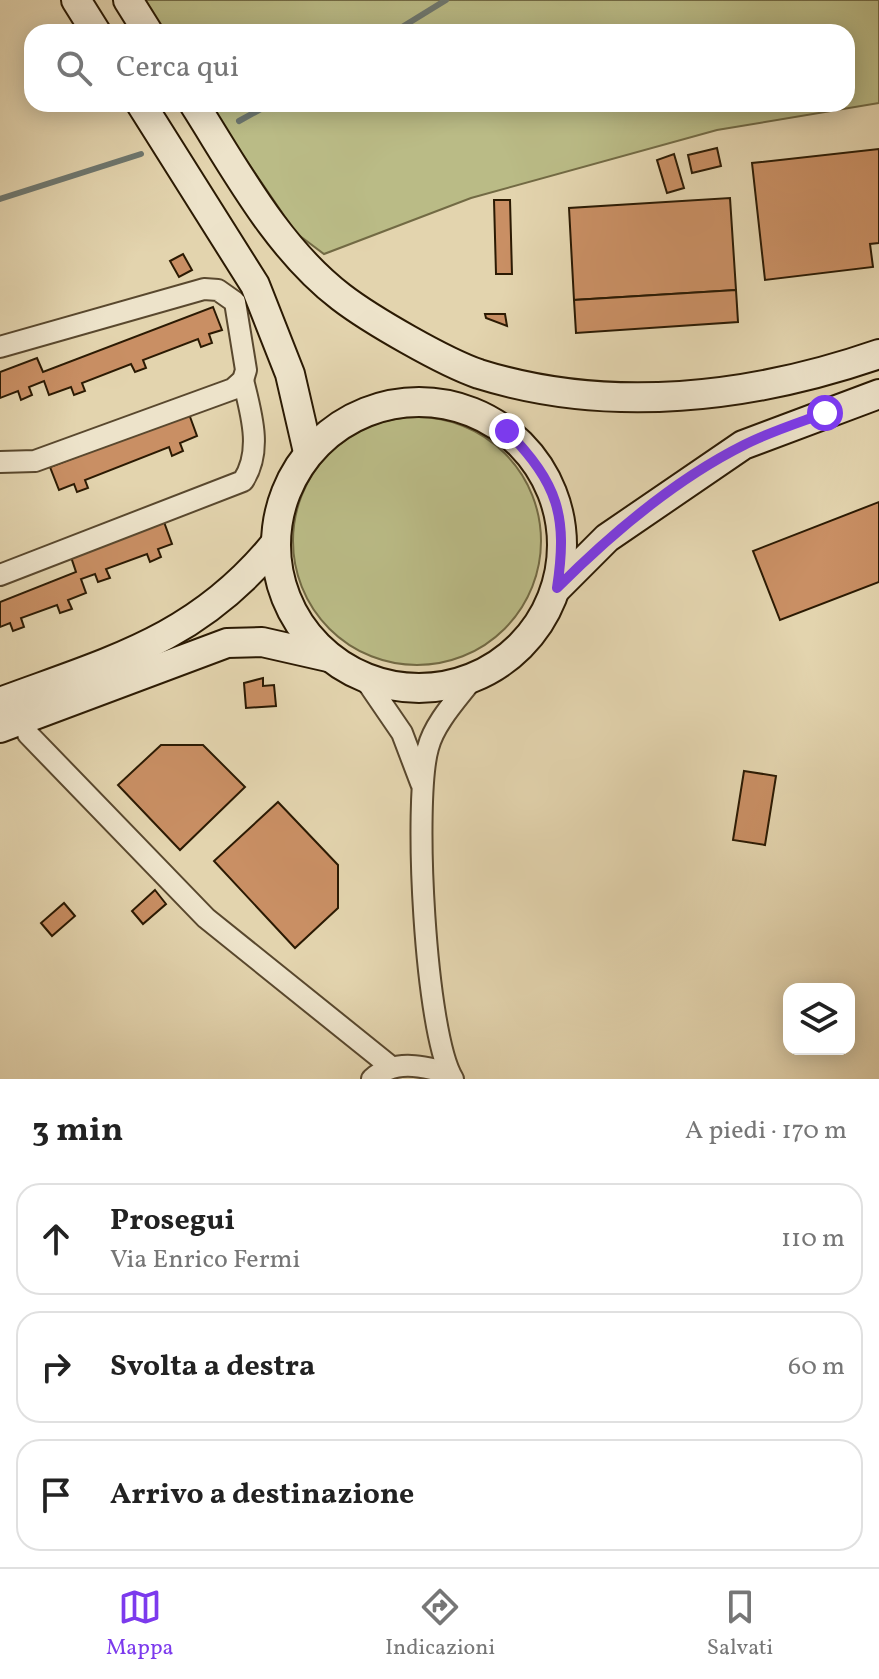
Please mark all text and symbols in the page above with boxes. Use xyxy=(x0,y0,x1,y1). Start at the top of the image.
search box xyxy=(24,24,855,112)
icon: search xyxy=(52,46,96,90)
text: Cerca qui xyxy=(116,47,239,89)
route start xyxy=(807,395,843,431)
route end xyxy=(489,413,525,449)
map controls xyxy=(783,983,855,1055)
button: layers xyxy=(783,983,855,1055)
text: 3 min xyxy=(32,1108,123,1155)
text: A piedi · 170 m xyxy=(685,1113,847,1149)
text: Prosegui xyxy=(110,1200,235,1242)
icon: ahead xyxy=(34,1217,78,1261)
text: 110 m xyxy=(781,1221,845,1257)
text: Via Enrico Fermi xyxy=(110,1242,300,1278)
icon: right xyxy=(34,1345,78,1389)
text: Svolta a destra xyxy=(110,1346,315,1388)
text: 60 m xyxy=(788,1349,845,1385)
icon: arrive xyxy=(34,1473,78,1517)
text: Arrivo a destinazione xyxy=(110,1474,414,1516)
tab: Mappa xyxy=(106,1585,173,1664)
tab: Indicazioni xyxy=(385,1585,495,1664)
tab: Salvati xyxy=(707,1585,773,1664)

